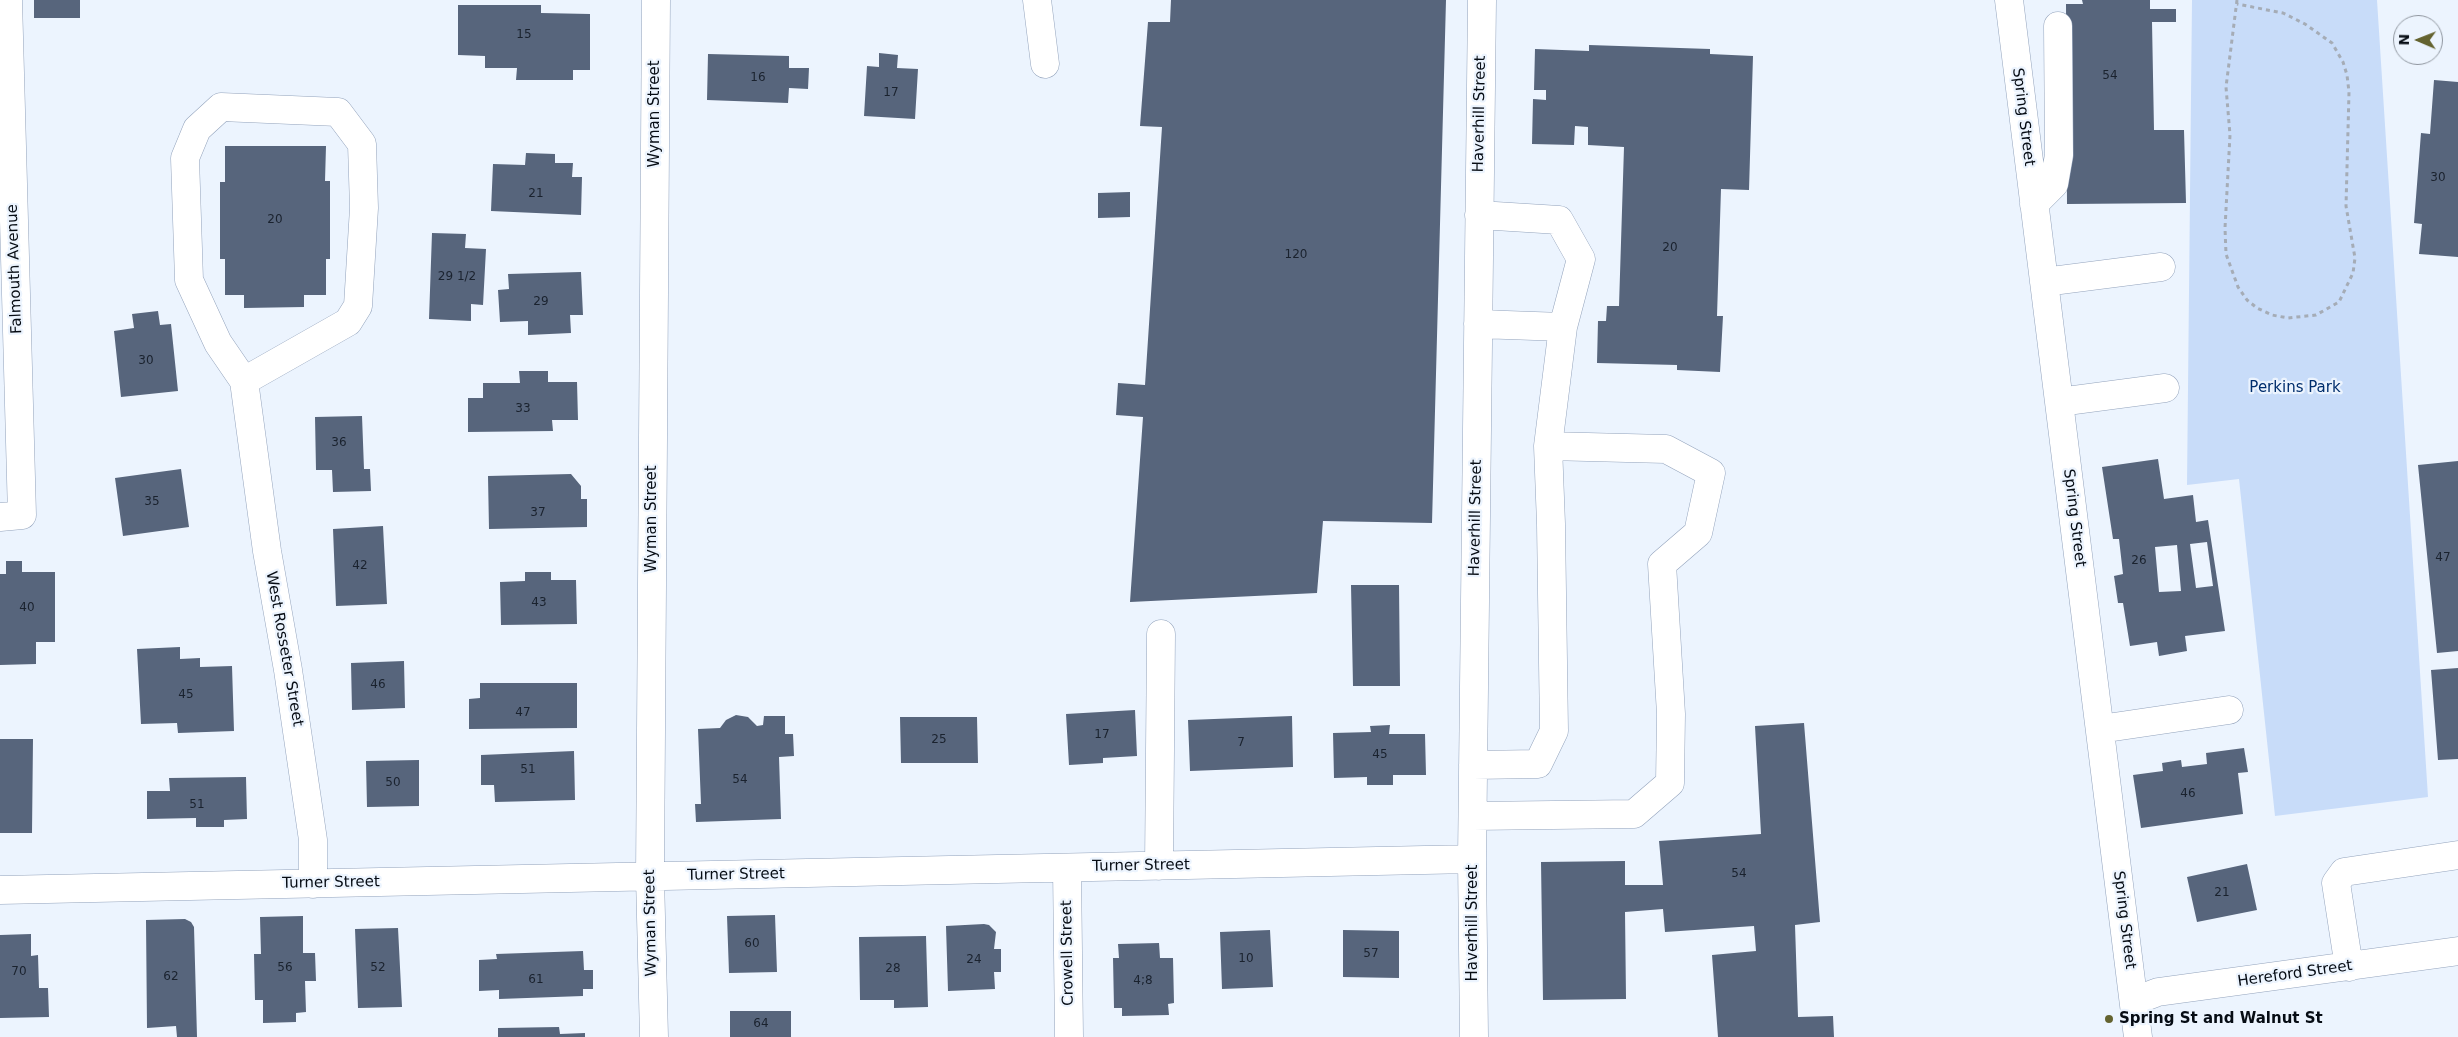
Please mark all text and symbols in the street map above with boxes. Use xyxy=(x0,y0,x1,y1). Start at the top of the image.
north arrow xyxy=(2393,15,2443,65)
house number: 15 xyxy=(516,28,532,42)
text: N xyxy=(2396,34,2412,46)
street label: Haverhill Street xyxy=(1470,55,1490,173)
street label: Wyman Street xyxy=(646,60,664,168)
street label: Spring Street xyxy=(2008,67,2038,167)
house number: 54 xyxy=(2102,69,2118,83)
house number: 16 xyxy=(750,71,766,85)
house number: 17 xyxy=(883,86,899,100)
house number: 30 xyxy=(2430,171,2446,185)
house number: 21 xyxy=(528,187,544,201)
street label: Falmouth Avenue xyxy=(4,204,26,334)
house number: 20 xyxy=(267,213,283,227)
house number: 20 xyxy=(1662,241,1678,255)
house number: 120 xyxy=(1285,248,1307,262)
house number: 29 1/2 xyxy=(438,270,476,284)
house number: 29 xyxy=(533,295,549,309)
house number: 30 xyxy=(138,354,154,368)
park label: Perkins Park xyxy=(2249,379,2341,397)
house number: 33 xyxy=(515,402,531,416)
house number: 36 xyxy=(331,436,347,450)
street label: Haverhill Street xyxy=(1466,459,1486,577)
street label: Wyman Street xyxy=(643,465,661,573)
street label: Spring Street xyxy=(2059,468,2089,568)
house number: 35 xyxy=(144,495,160,509)
house number: 37 xyxy=(530,506,546,520)
house number: 47 xyxy=(2435,551,2451,565)
house number: 26 xyxy=(2131,554,2147,568)
house number: 42 xyxy=(352,559,368,573)
street label: West Rosseter Street xyxy=(262,570,306,728)
house number: 43 xyxy=(531,596,547,610)
house number: 40 xyxy=(19,601,35,615)
house number: 46 xyxy=(370,678,386,692)
house number: 45 xyxy=(178,688,194,702)
house number: 47 xyxy=(515,706,531,720)
house number: 17 xyxy=(1094,728,1110,742)
house number: 25 xyxy=(931,733,947,747)
house number: 7 xyxy=(1237,736,1245,750)
house number: 45 xyxy=(1372,748,1388,762)
house number: 51 xyxy=(520,763,536,777)
house number: 54 xyxy=(732,773,748,787)
house number: 50 xyxy=(385,776,401,790)
house number: 46 xyxy=(2180,787,2196,801)
house number: 51 xyxy=(189,798,205,812)
street label: Turner Street xyxy=(1092,856,1190,876)
street label: Turner Street xyxy=(687,865,785,885)
street label: Haverhill Street xyxy=(1464,865,1482,981)
house number: 54 xyxy=(1731,867,1747,881)
street label: Wyman Street xyxy=(641,869,661,977)
street label: Spring Street xyxy=(2109,870,2139,970)
street label: Turner Street xyxy=(282,873,380,893)
house number: 21 xyxy=(2214,886,2230,900)
street label: Crowell Street xyxy=(1058,900,1078,1006)
house number: 60 xyxy=(744,937,760,951)
house number: 57 xyxy=(1363,947,1379,961)
house number: 10 xyxy=(1238,952,1254,966)
house number: 24 xyxy=(966,953,982,967)
street label: Hereford Street xyxy=(2236,957,2354,991)
house number: 56 xyxy=(277,961,293,975)
house number: 52 xyxy=(370,961,386,975)
house number: 28 xyxy=(885,962,901,976)
house number: 70 xyxy=(11,965,27,979)
house number: 62 xyxy=(163,970,179,984)
house number: 61 xyxy=(528,973,544,987)
house number: 4;8 xyxy=(1133,974,1153,988)
place label: Spring St and Walnut St xyxy=(2119,1010,2323,1028)
marker: Spring St and Walnut St xyxy=(2103,1013,2115,1025)
house number: 64 xyxy=(753,1017,769,1031)

